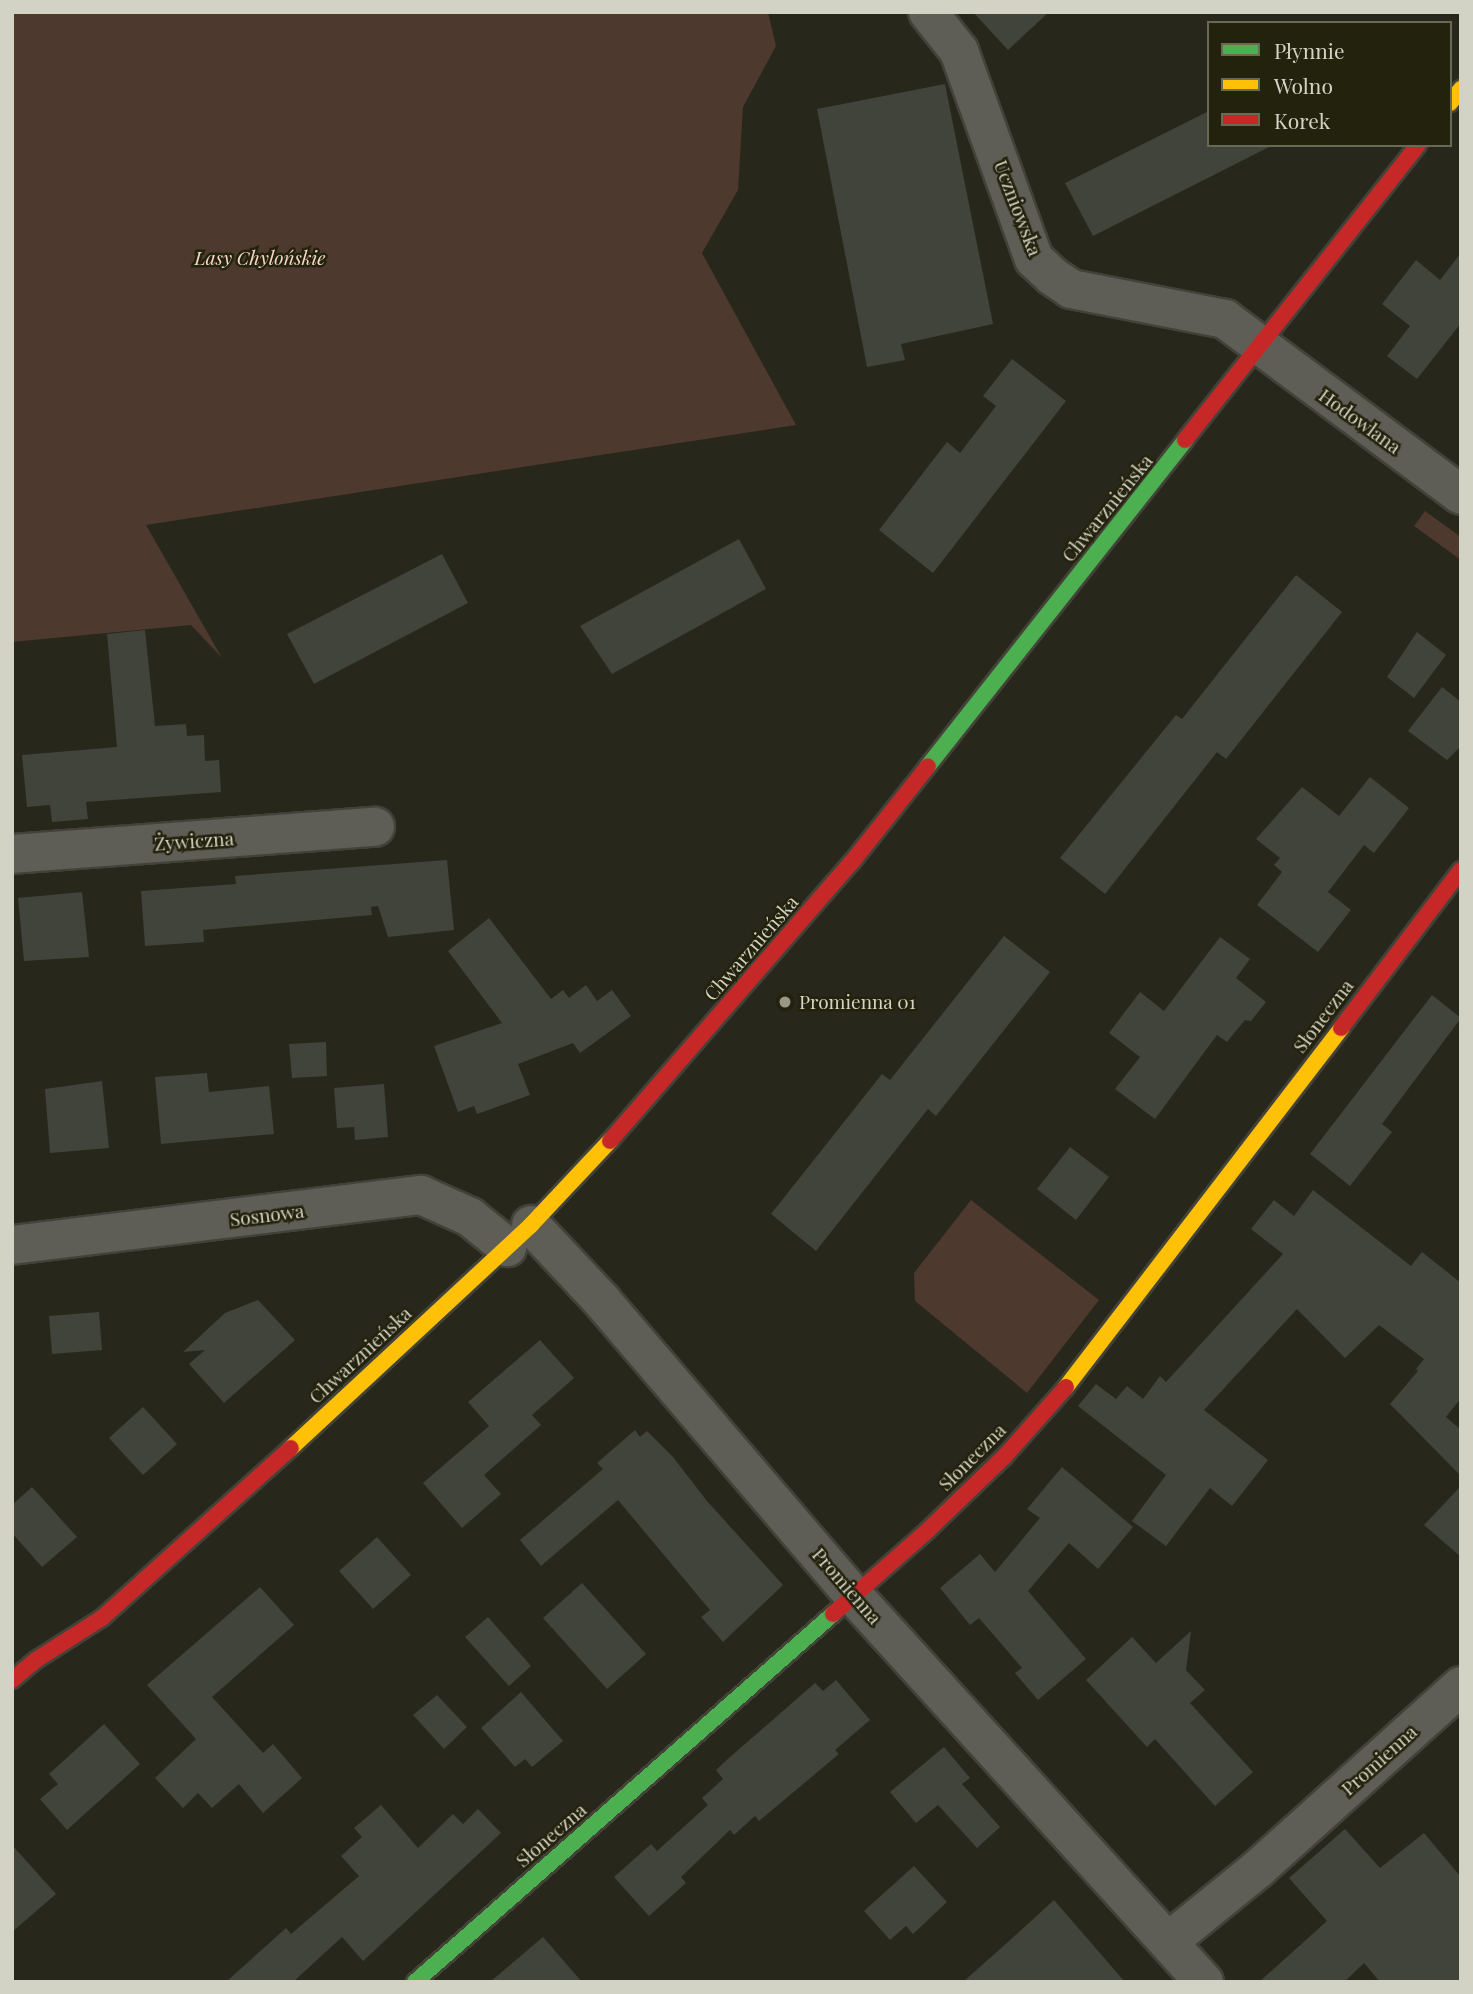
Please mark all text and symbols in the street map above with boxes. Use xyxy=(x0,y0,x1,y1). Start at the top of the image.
legend xyxy=(1207,21,1452,147)
text: Płynnie xyxy=(1274,36,1345,64)
text: Wolno xyxy=(1274,71,1333,99)
text: Korek xyxy=(1274,106,1330,134)
street label: Uczniowska xyxy=(989,157,1047,259)
park label: Lasy Chylońskie xyxy=(195,247,325,269)
street label: Hodowlana xyxy=(1315,384,1405,458)
street label: Chwarznieńska xyxy=(1057,450,1157,566)
street label: Żywiczna xyxy=(153,827,235,855)
street label: Chwarznieńska xyxy=(699,891,803,1005)
street label: Słoneczna xyxy=(1288,975,1358,1057)
place label: Promienna 01 xyxy=(799,991,916,1013)
marker: Promienna 01 xyxy=(777,994,793,1010)
street label: Sosnowa xyxy=(229,1199,305,1231)
street label: Chwarznieńska xyxy=(304,1302,416,1408)
street label: Słoneczna xyxy=(934,1419,1010,1495)
street label: Promienna xyxy=(808,1543,886,1629)
street label: Promienna xyxy=(1337,1720,1421,1800)
street label: Słoneczna xyxy=(511,1798,591,1872)

